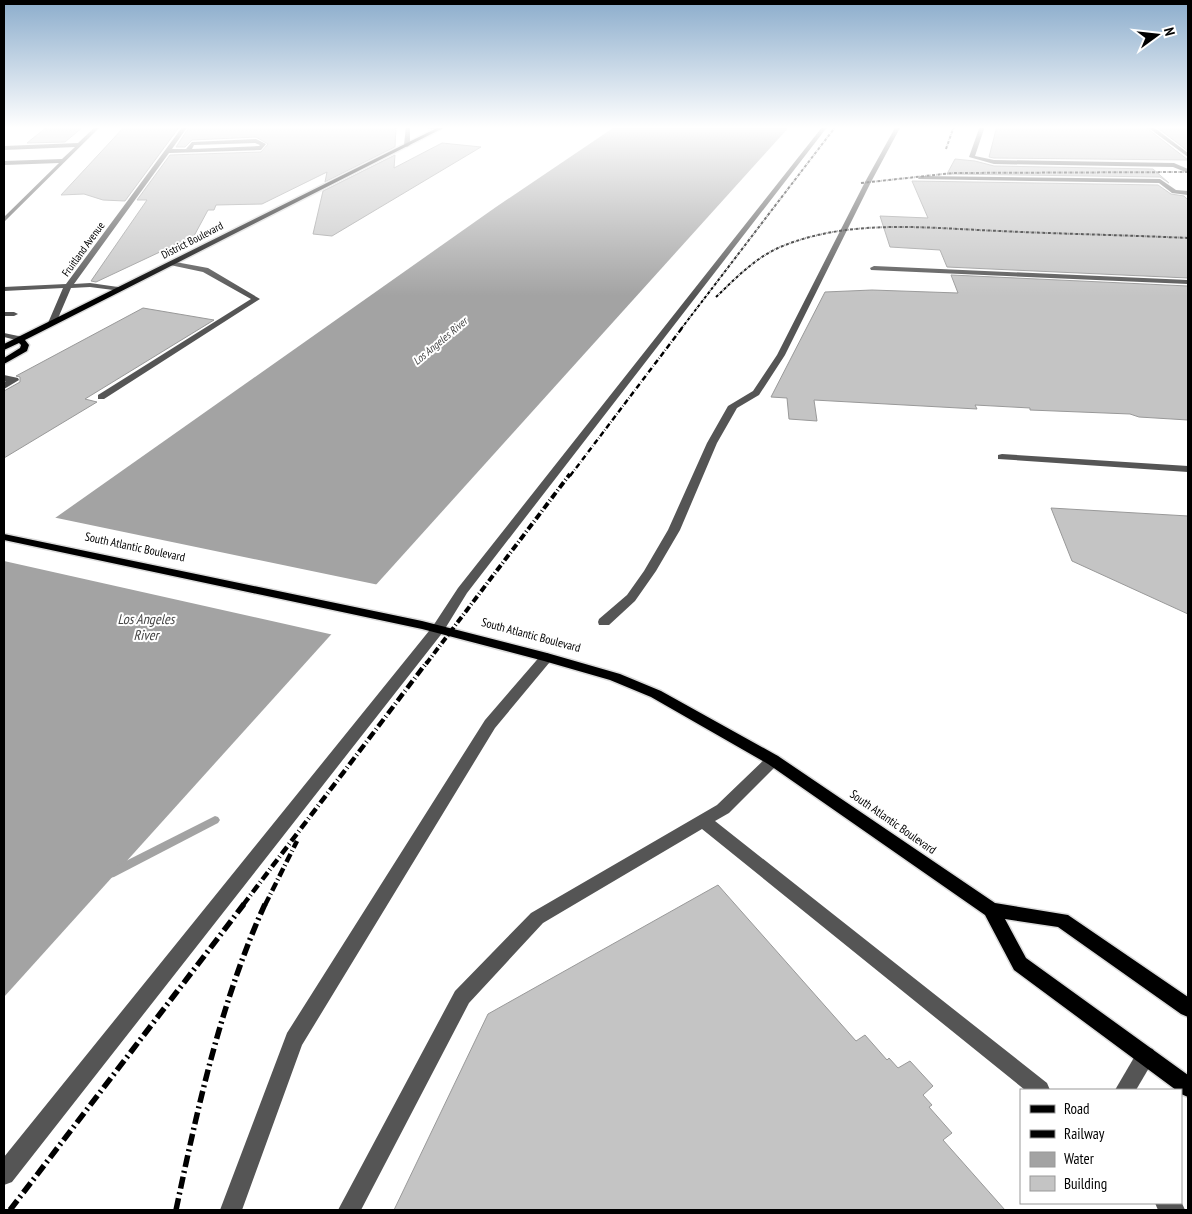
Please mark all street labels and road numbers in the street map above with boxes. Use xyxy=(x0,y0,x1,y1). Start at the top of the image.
street label: District Boulevard xyxy=(159,218,226,262)
street label: Fruitland Avenue xyxy=(58,219,108,279)
street label: South Atlantic Boulevard xyxy=(84,529,187,564)
street label: South Atlantic Boulevard xyxy=(480,614,582,655)
street label: South Atlantic Boulevard xyxy=(847,786,939,857)

